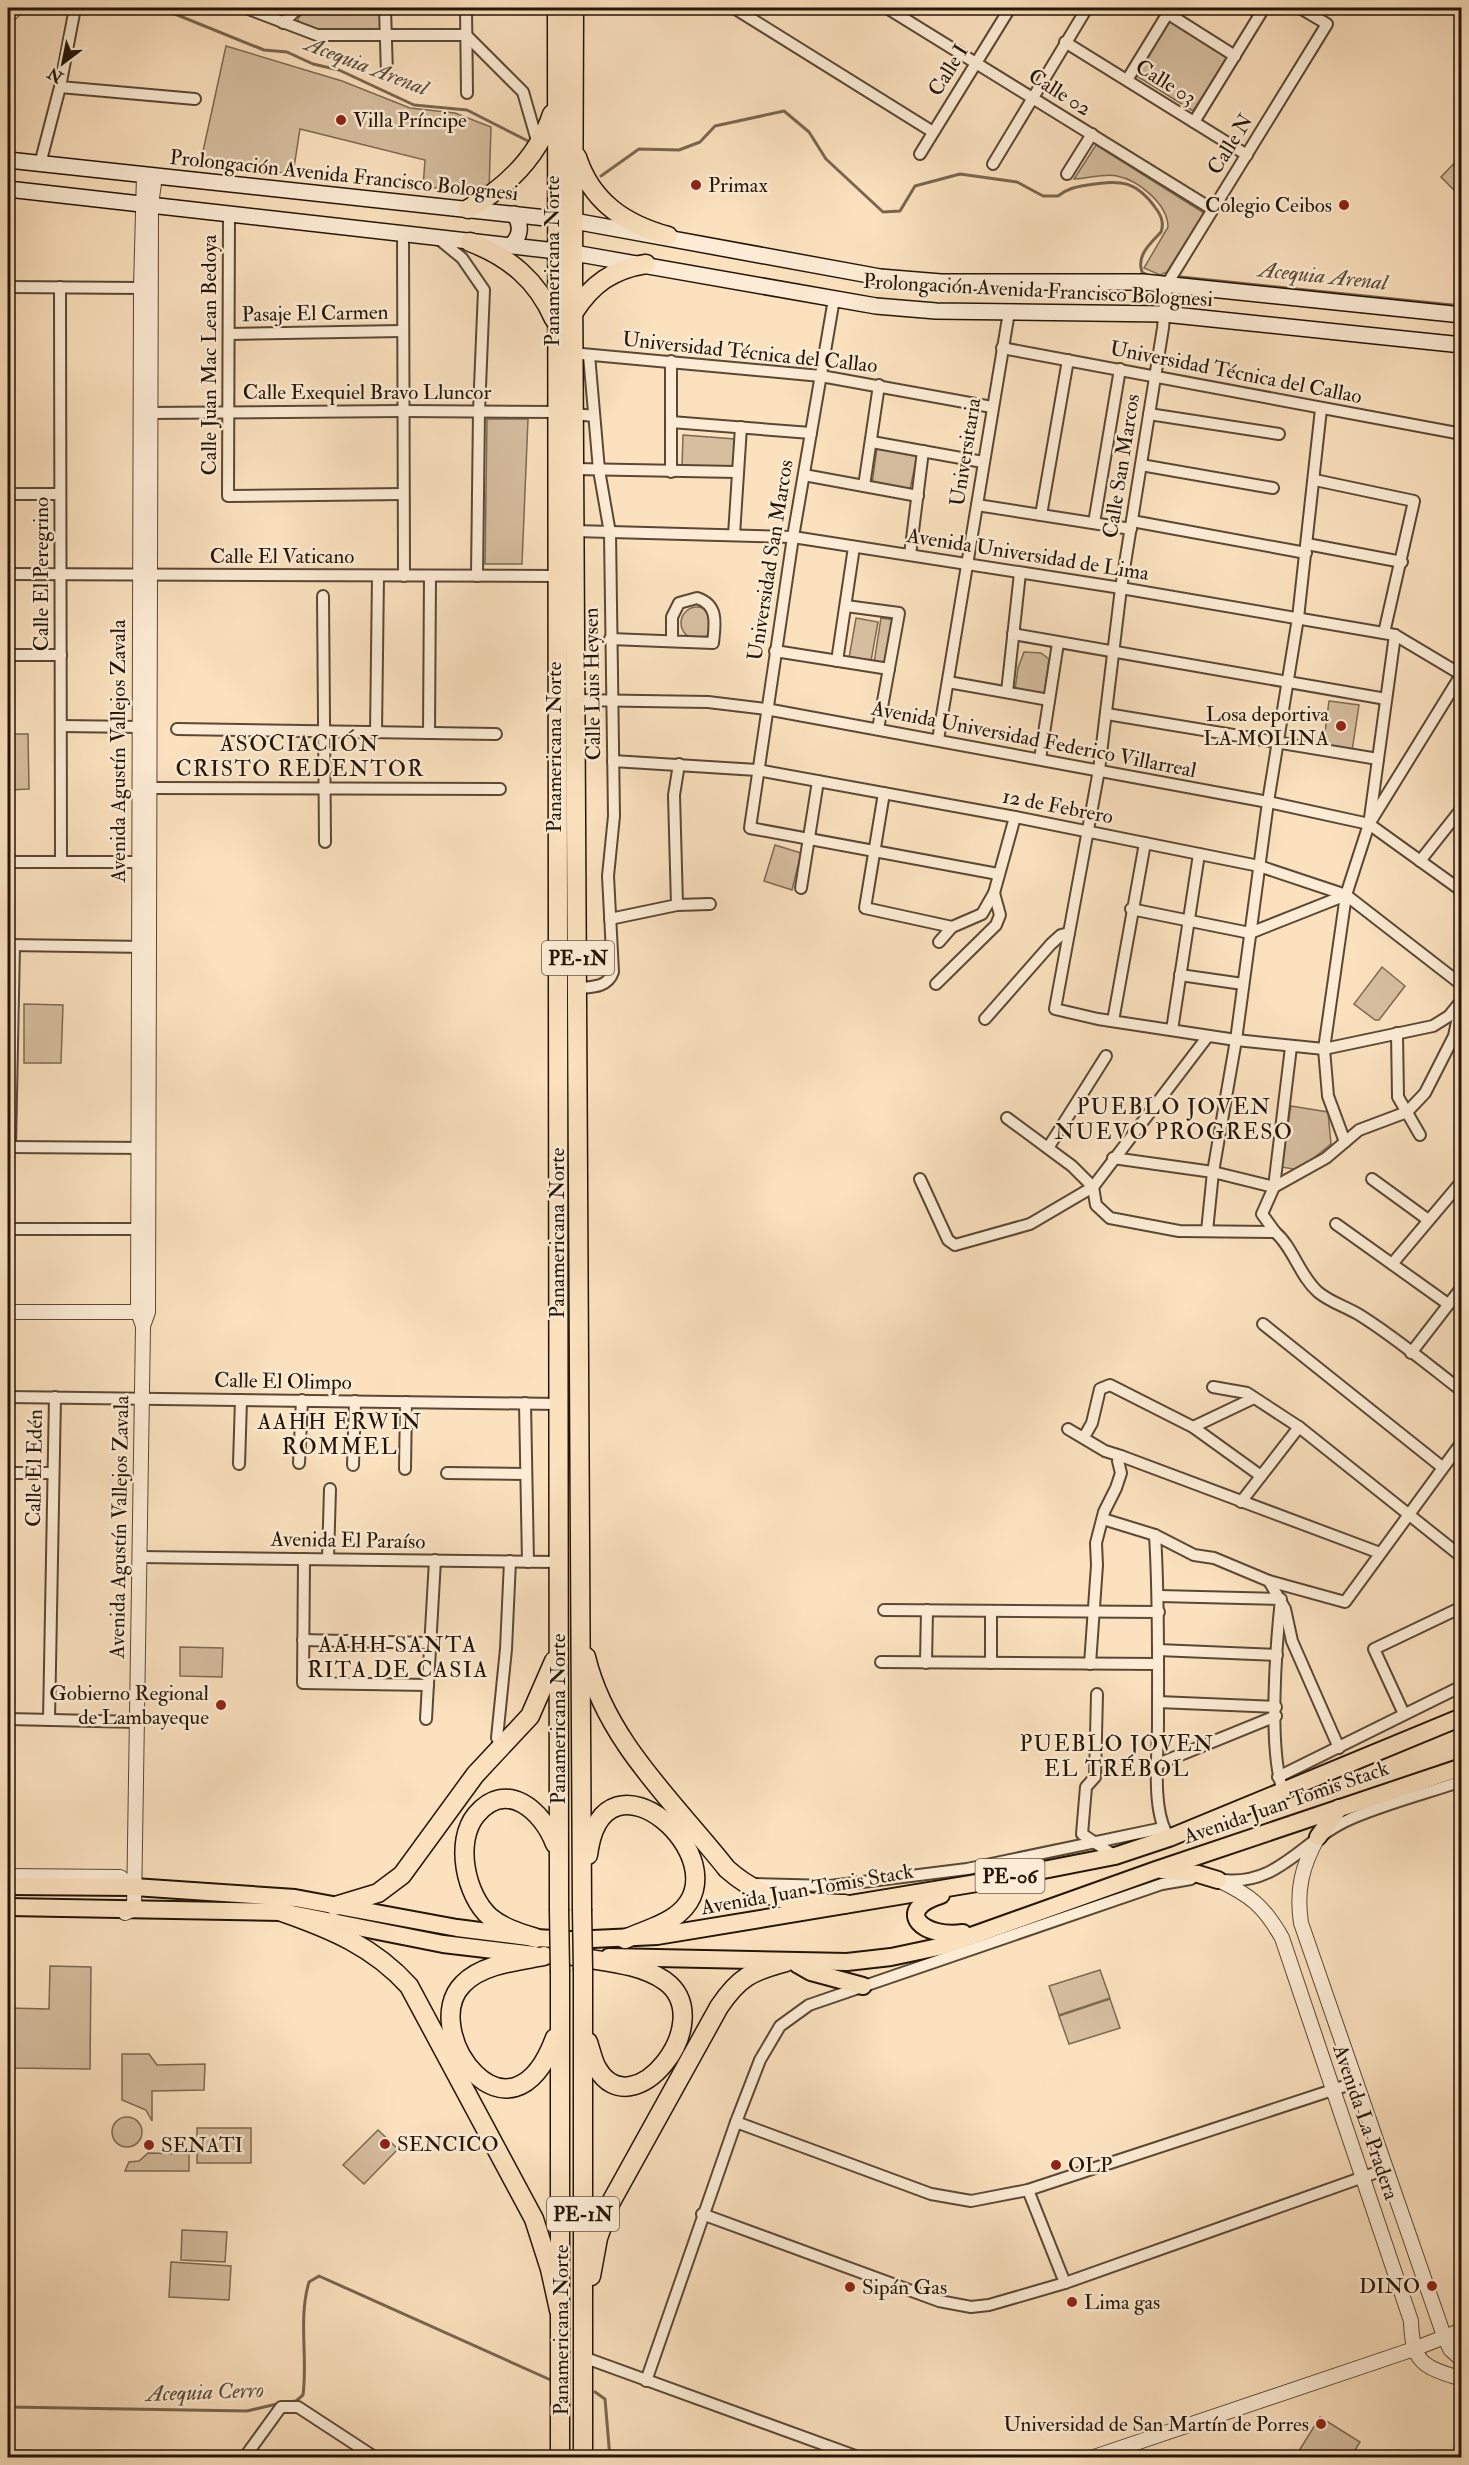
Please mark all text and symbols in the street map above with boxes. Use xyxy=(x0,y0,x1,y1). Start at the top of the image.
water label: Acequia Arenal xyxy=(299,29,434,103)
north arrow xyxy=(33,33,93,93)
street label: Calle I xyxy=(922,39,975,101)
street label: Calle 03 xyxy=(1130,53,1201,112)
text: N xyxy=(44,62,68,88)
street label: Calle 02 xyxy=(1023,63,1096,122)
place label: Villa Príncipe xyxy=(353,107,467,134)
street label: Calle N xyxy=(1201,109,1260,180)
marker: Villa Príncipe xyxy=(334,113,348,127)
street label: Prolongación Avenida Francisco Bolognesi xyxy=(168,144,520,207)
place label: Primax xyxy=(708,172,768,199)
street label: Panamericana Norte xyxy=(539,175,566,347)
marker: Primax xyxy=(689,178,703,192)
place label: Colegio Ceibos xyxy=(1205,192,1332,219)
marker: Colegio Ceibos xyxy=(1337,198,1351,212)
street label: Calle Juan Mac Lean Bedoya xyxy=(196,234,223,475)
water label: Acequia Arenal xyxy=(1255,255,1390,297)
street label: Prolongación Avenida Francisco Bolognesi xyxy=(862,268,1214,313)
street label: Pasaje El Carmen xyxy=(241,299,389,328)
street label: Universidad Técnica del Callao xyxy=(621,326,879,379)
street label: Universidad Técnica del Callao xyxy=(1108,335,1364,410)
street label: Calle Exequiel Bravo Lluncor xyxy=(243,379,491,406)
street label: Calle San Marcos xyxy=(1097,392,1146,540)
street label: Universitaria xyxy=(944,396,987,508)
street label: Universidad San Marcos xyxy=(741,458,800,663)
street label: Calle El Peregrino xyxy=(28,497,55,651)
street label: Avenida Universidad de Lima xyxy=(904,522,1151,587)
street label: Calle El Vaticano xyxy=(210,543,354,570)
street label: Calle Luis Heysen xyxy=(578,607,607,761)
street label: Avenida Agustín Vallejos Zavala xyxy=(105,619,132,884)
street label: Panamericana Norte xyxy=(541,661,568,833)
street label: Avenida Universidad Federico Villarreal xyxy=(868,695,1199,784)
place label: Losa deportiva LA MOLINA xyxy=(1203,701,1329,752)
marker: Losa deportiva LA MOLINA xyxy=(1334,719,1348,733)
district label: ASOCIACIÓN CRISTO REDENTOR xyxy=(175,729,425,783)
street label: 12 de Febrero xyxy=(1000,783,1116,830)
road number: PE-1N xyxy=(542,941,614,975)
district label: PUEBLO JOVEN NUEVO PROGRESO xyxy=(1055,1093,1293,1146)
street label: Panamericana Norte xyxy=(544,1147,571,1319)
street label: Calle El Olimpo xyxy=(214,1367,352,1396)
street label: Avenida Agustín Vallejos Zavala xyxy=(104,1395,135,1660)
district label: AAHH ERWIN ROMMEL xyxy=(256,1408,423,1461)
street label: Calle El Edén xyxy=(20,1409,49,1527)
street label: Avenida El Paraíso xyxy=(269,1526,426,1555)
district label: AAHH SANTA RITA DE CASIA xyxy=(307,1631,489,1684)
street label: Panamericana Norte xyxy=(545,1633,572,1805)
place label: Gobierno Regional de Lambayeque xyxy=(49,1680,210,1731)
marker: Gobierno Regional de Lambayeque xyxy=(214,1698,228,1712)
district label: PUEBLO JOVEN EL TRÉBOL xyxy=(1020,1730,1214,1783)
street label: Avenida Juan Tomis Stack xyxy=(1179,1755,1392,1851)
street label: Avenida Juan Tomis Stack xyxy=(698,1858,915,1922)
road number: PE-06 xyxy=(976,1859,1044,1893)
street label: Avenida La Pradera xyxy=(1326,2040,1405,2204)
place label: SENCICO xyxy=(397,2131,499,2158)
place label: SENATI xyxy=(161,2132,243,2159)
marker: SENCICO xyxy=(378,2137,392,2151)
marker: SENATI xyxy=(142,2138,156,2152)
place label: OLP xyxy=(1068,2152,1112,2179)
marker: OLP xyxy=(1049,2158,1063,2172)
road number: PE-1N xyxy=(547,2197,619,2231)
street label: Panamericana Norte xyxy=(548,2244,575,2416)
place label: DINO xyxy=(1359,2273,1420,2300)
place label: Sipán Gas xyxy=(862,2274,947,2301)
marker: DINO xyxy=(1425,2279,1439,2293)
marker: Sipán Gas xyxy=(843,2280,857,2294)
place label: Lima gas xyxy=(1084,2289,1160,2316)
marker: Lima gas xyxy=(1065,2295,1079,2309)
water label: Acequia Cerro xyxy=(144,2376,265,2408)
place label: Universidad de San Martín de Porres xyxy=(1003,2411,1309,2438)
marker: Universidad de San Martín de Porres xyxy=(1314,2417,1328,2431)

